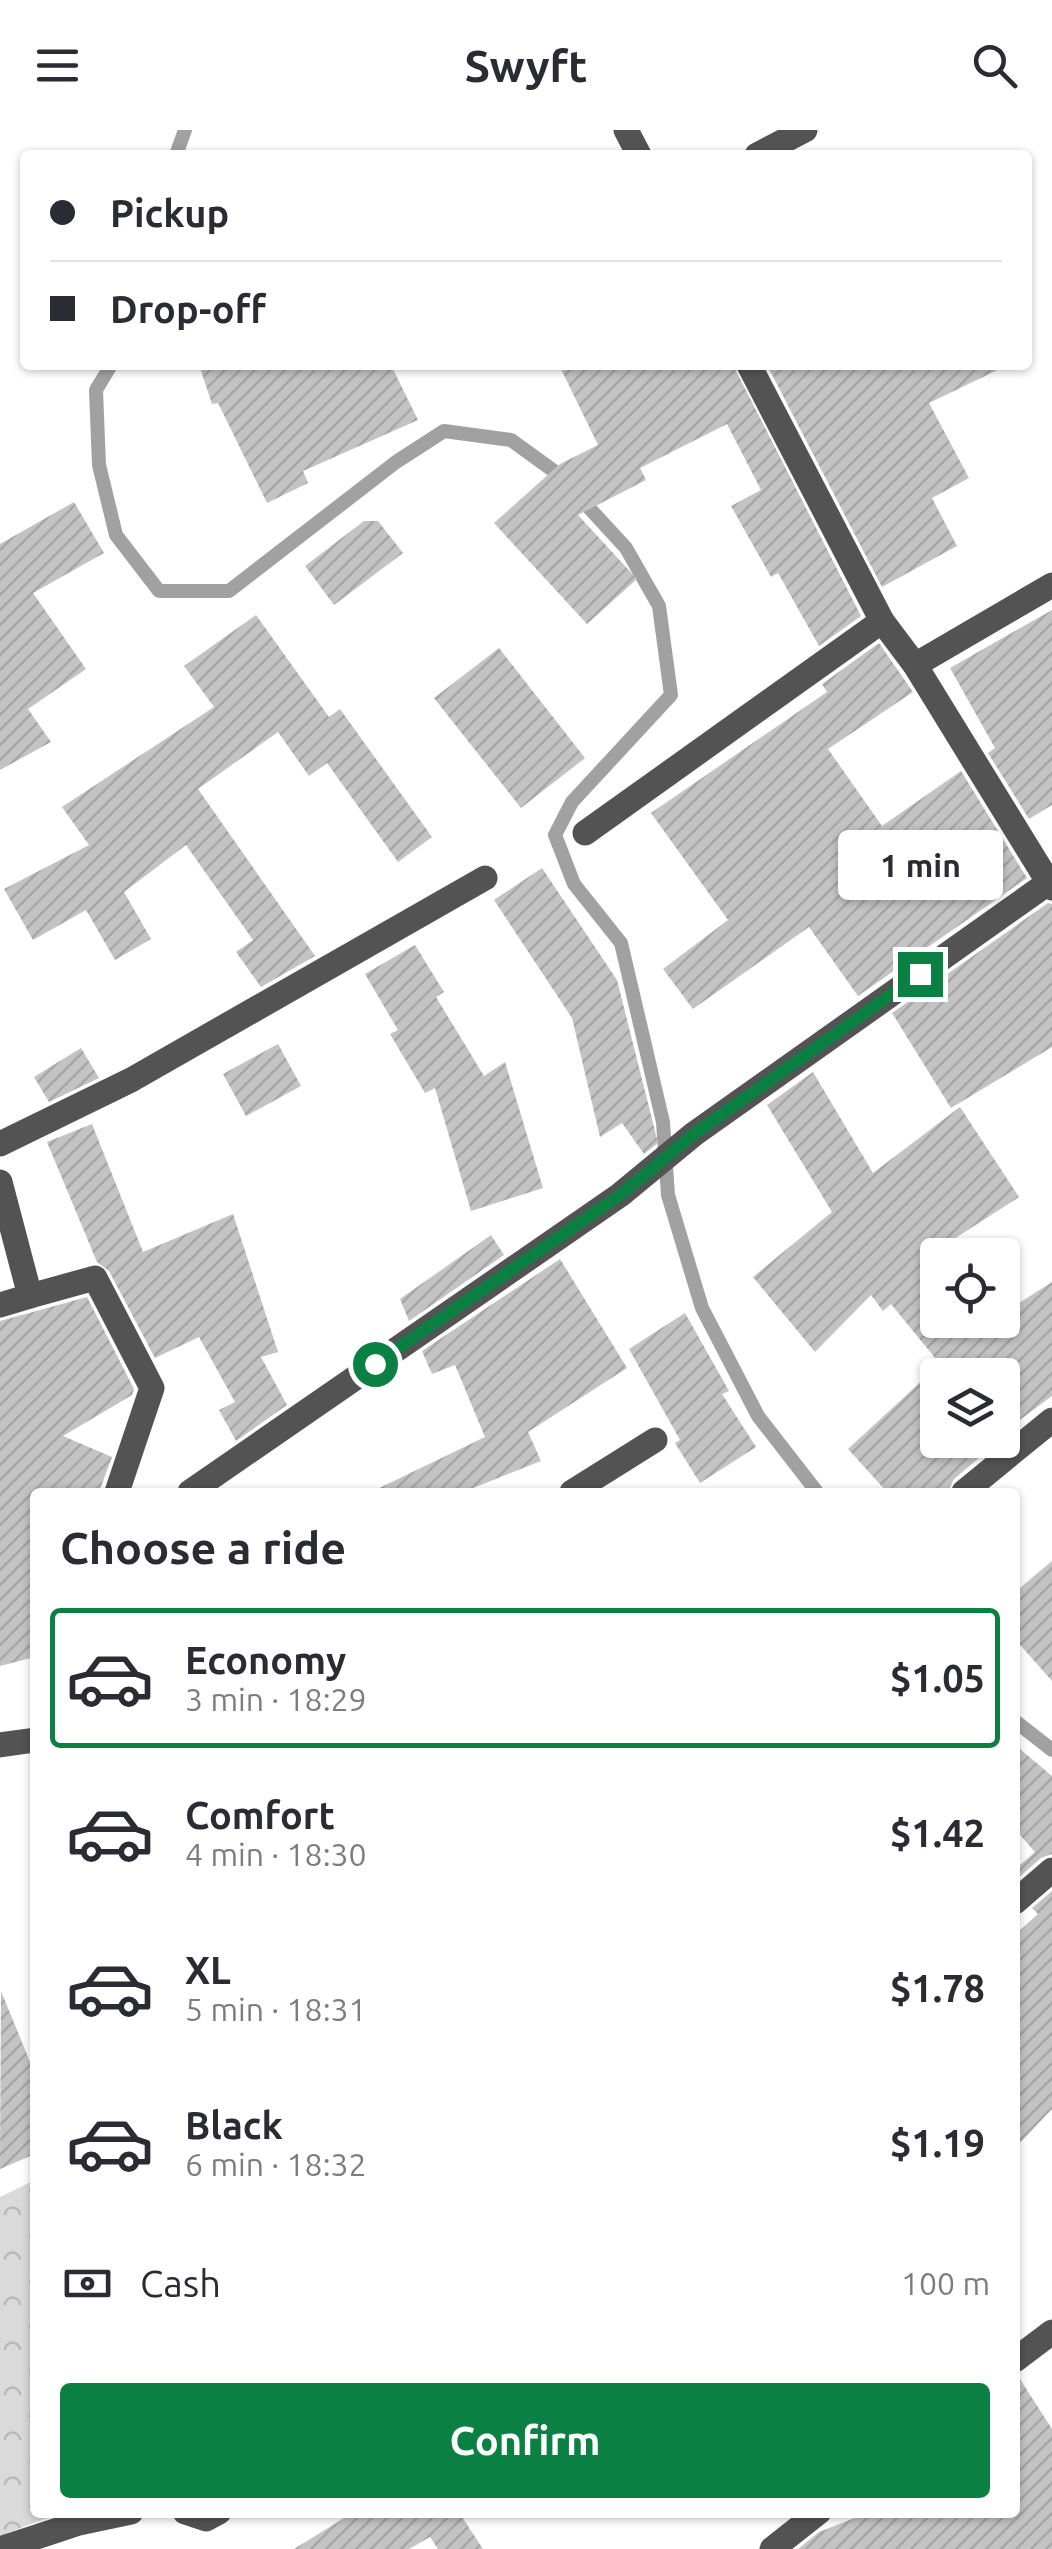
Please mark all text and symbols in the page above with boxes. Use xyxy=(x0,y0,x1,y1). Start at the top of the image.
icon: menu xyxy=(30,38,85,93)
icon: search xyxy=(967,38,1022,93)
text: Swyft xyxy=(464,40,588,91)
text: Pickup xyxy=(110,192,229,234)
text: Drop-off xyxy=(110,288,266,330)
callout: 1 min xyxy=(838,829,1002,899)
text: 1 min xyxy=(880,847,961,883)
route end xyxy=(898,952,943,997)
map controls xyxy=(920,1238,1020,1458)
button: locate xyxy=(920,1238,1020,1338)
route start xyxy=(353,1342,398,1387)
button: layers xyxy=(920,1358,1020,1458)
text: Choose a ride xyxy=(60,1522,346,1573)
icon: car xyxy=(65,1633,155,1723)
text: Economy xyxy=(185,1639,346,1681)
text: $1.05 xyxy=(890,1657,985,1699)
text: 3 min · 18:29 xyxy=(185,1681,367,1717)
icon: car xyxy=(65,1788,155,1878)
text: Comfort xyxy=(185,1794,335,1836)
text: $1.42 xyxy=(890,1812,985,1854)
text: 4 min · 18:30 xyxy=(185,1836,367,1872)
icon: car xyxy=(65,1943,155,2033)
text: XL xyxy=(185,1949,231,1991)
text: $1.78 xyxy=(890,1967,985,2009)
text: 5 min · 18:31 xyxy=(185,1991,367,2027)
icon: car xyxy=(65,2098,155,2188)
text: Black xyxy=(185,2104,283,2146)
text: $1.19 xyxy=(890,2122,985,2164)
text: 6 min · 18:32 xyxy=(185,2146,367,2182)
icon: cash xyxy=(60,2256,115,2311)
text: Cash xyxy=(140,2262,221,2304)
text: 100 m xyxy=(901,2265,990,2301)
button: Confirm xyxy=(60,2383,990,2498)

